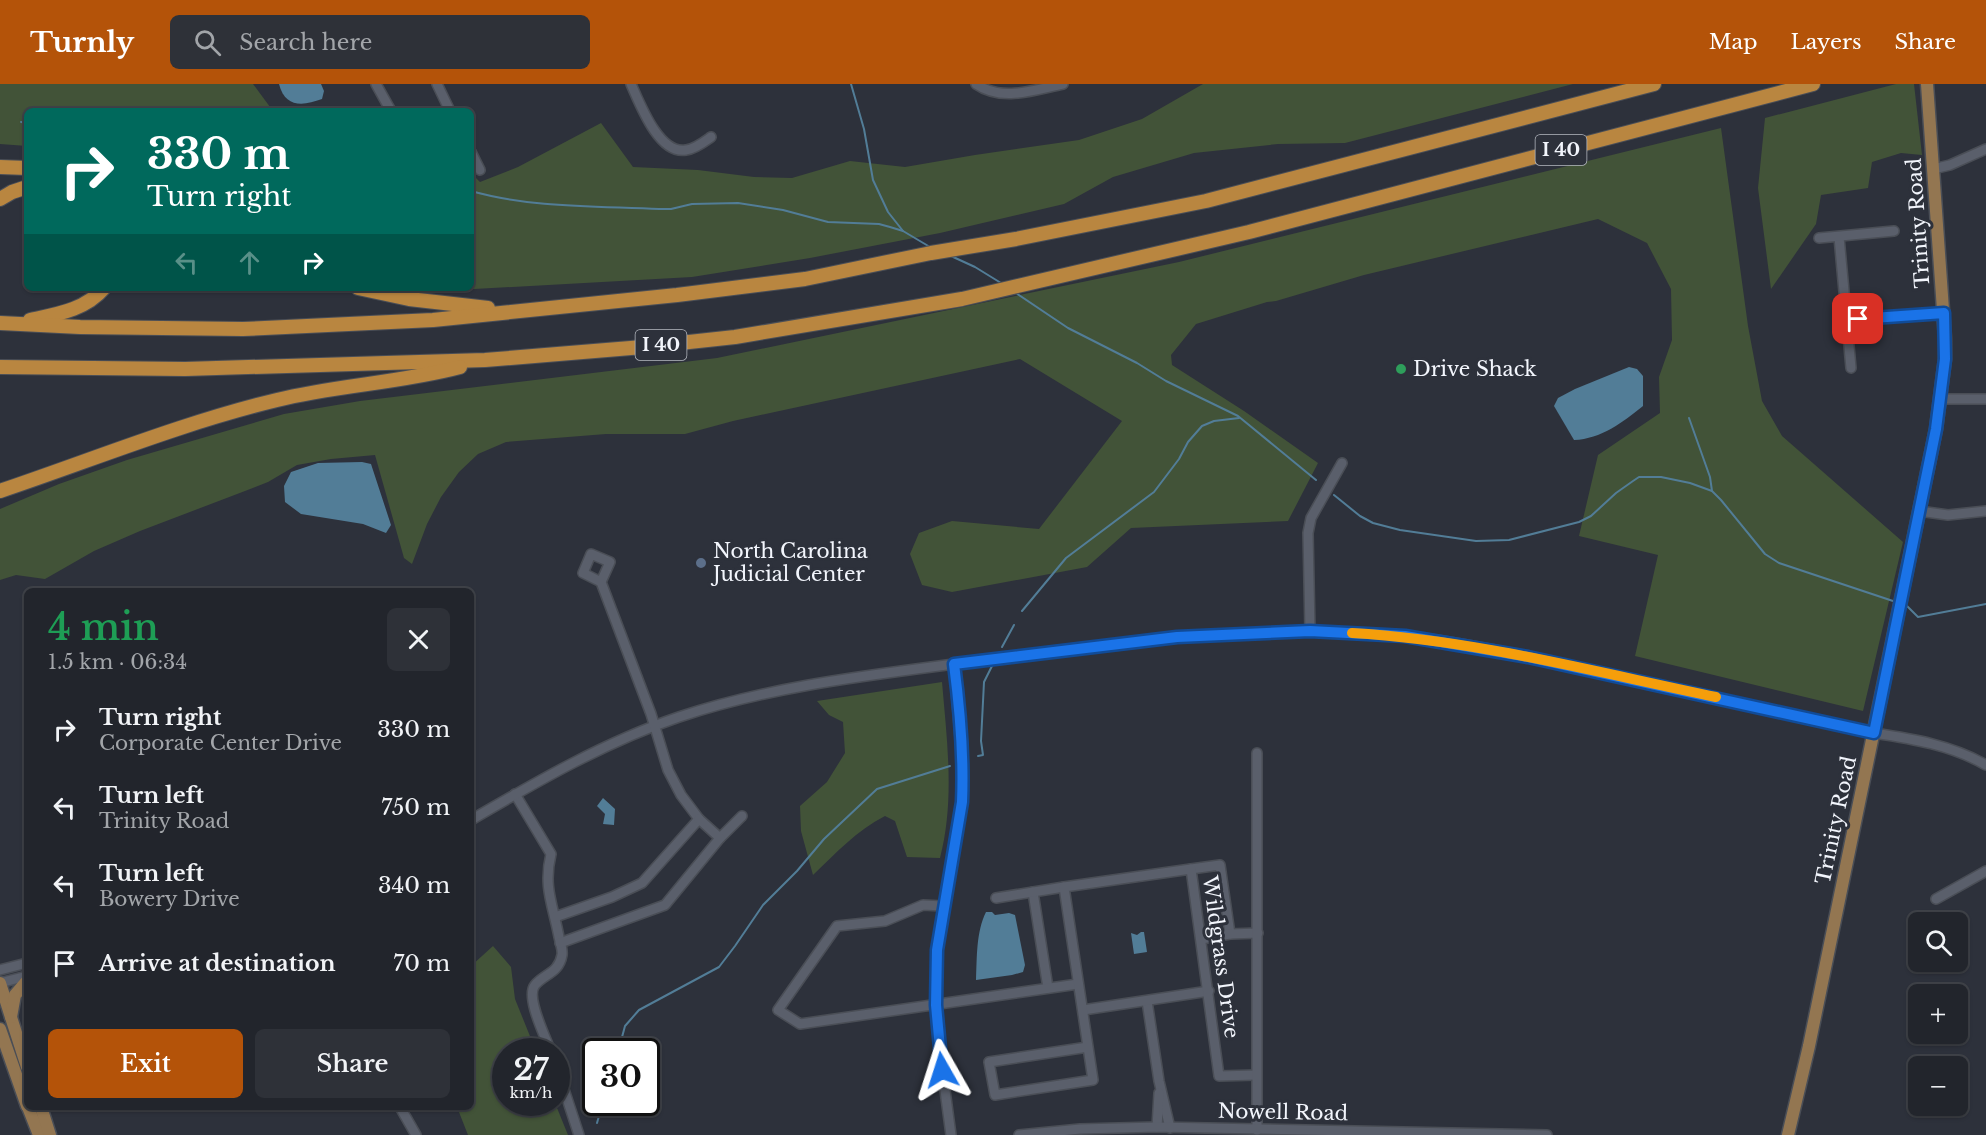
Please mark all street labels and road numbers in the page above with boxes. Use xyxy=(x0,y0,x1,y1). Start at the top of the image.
road number: I 40 xyxy=(1536,135,1586,165)
street label: Trinity Road xyxy=(1901,157,1935,289)
road number: I 40 xyxy=(636,330,686,360)
street label: Trinity Road xyxy=(1811,754,1861,886)
street label: Wildgrass Drive xyxy=(1198,873,1244,1040)
street label: Nowell Road xyxy=(1218,1099,1348,1125)

